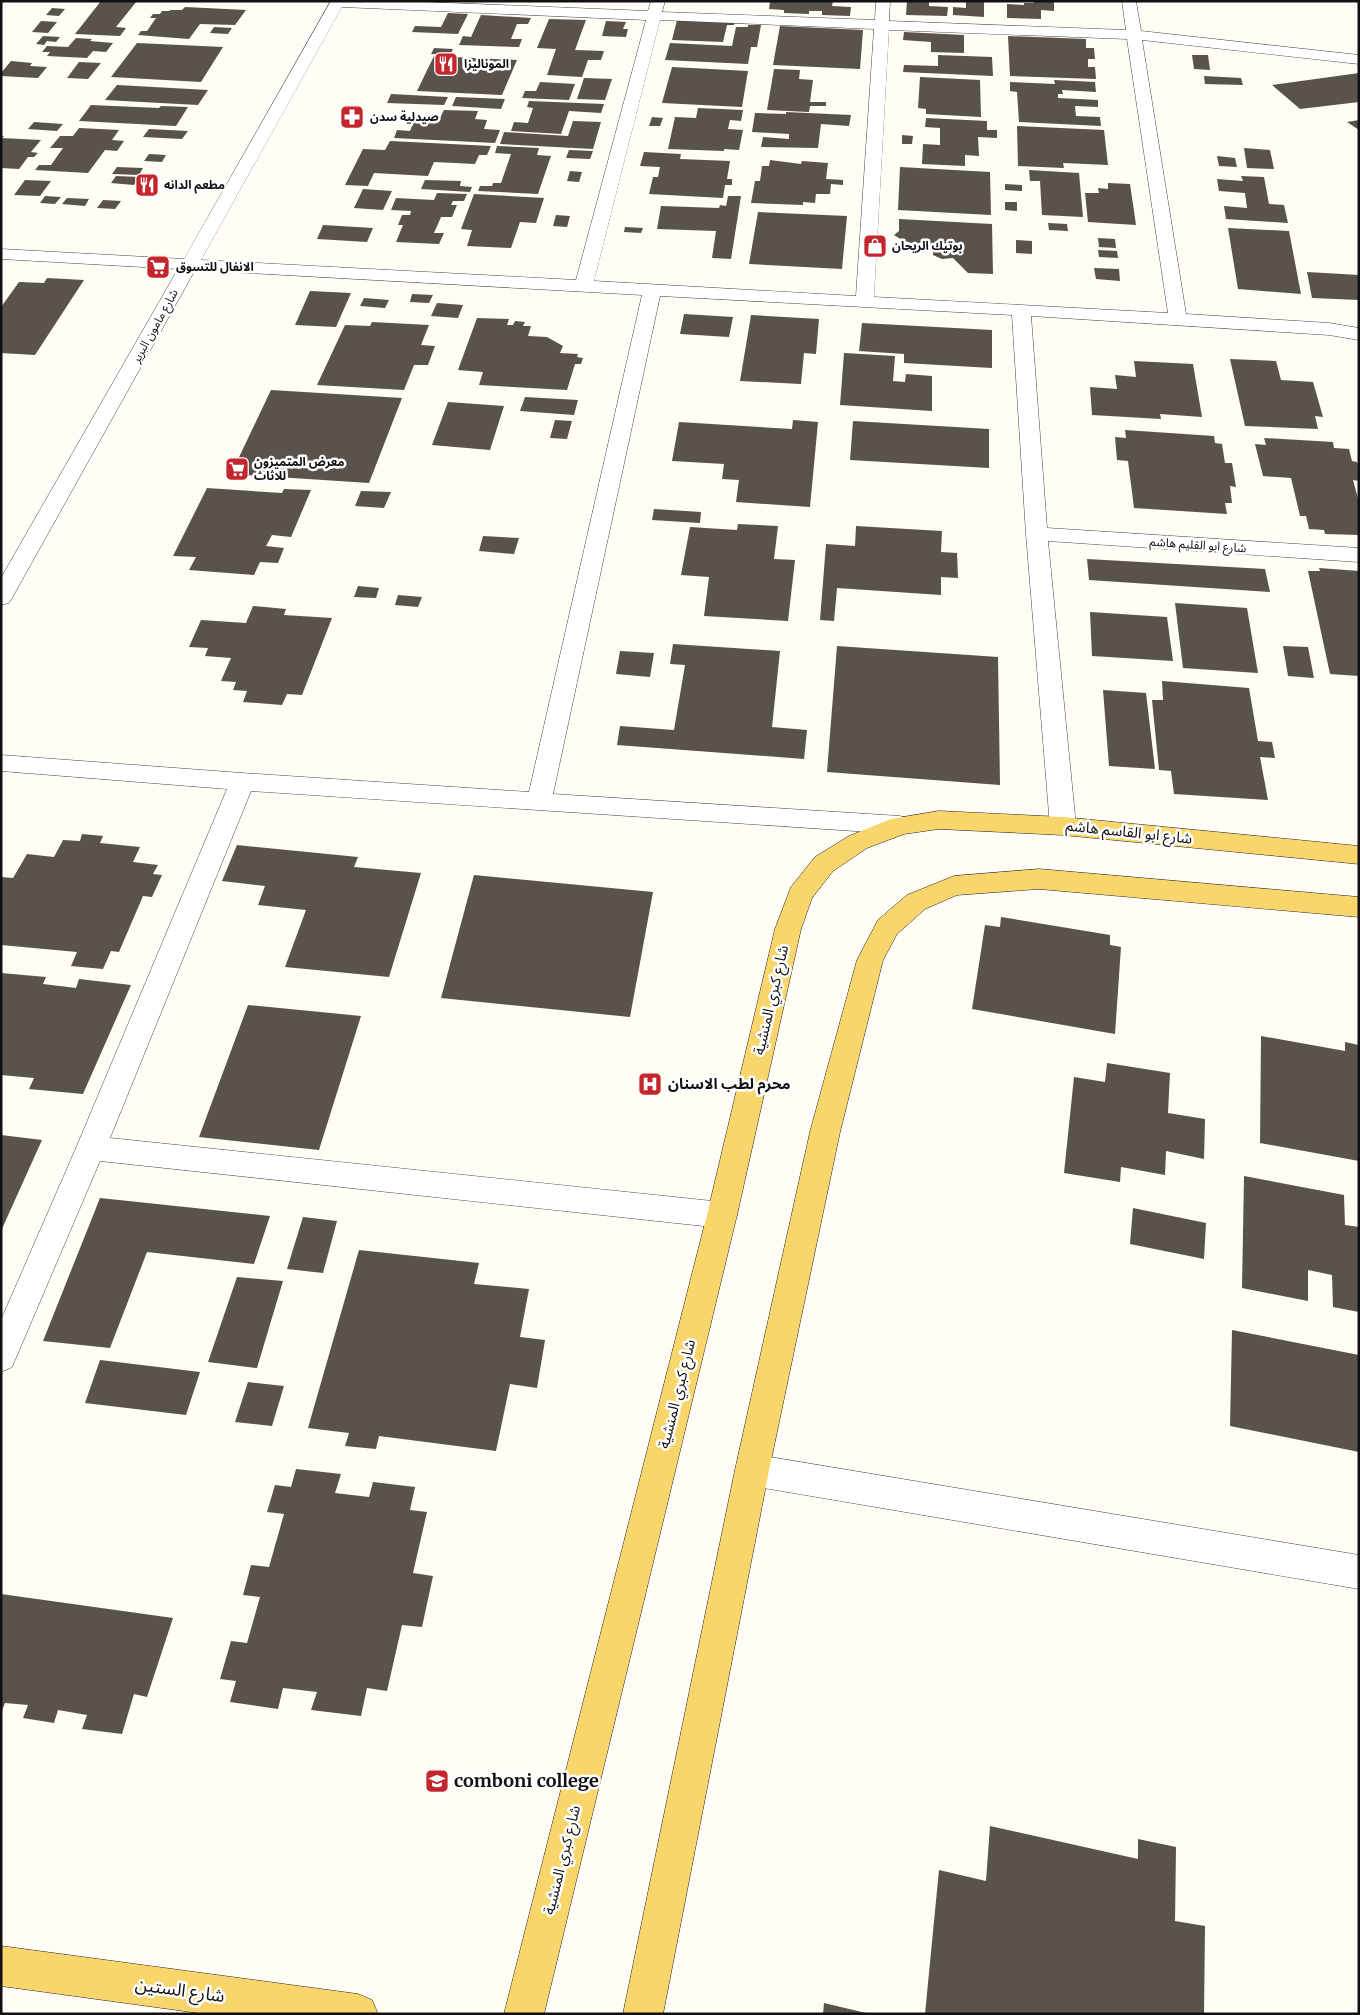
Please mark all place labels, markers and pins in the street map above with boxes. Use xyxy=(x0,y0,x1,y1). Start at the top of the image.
restaurant icon: الموناليزا xyxy=(433,51,459,77)
place label: الموناليزا xyxy=(464,56,509,71)
pharmacy icon: صيدلية سدن xyxy=(339,104,365,130)
place label: صيدلية سدن xyxy=(370,109,439,124)
restaurant icon: مطعم الدانه xyxy=(134,172,160,198)
place label: مطعم الدانه xyxy=(164,177,225,194)
shop icon: بوتيك الريحان xyxy=(862,233,888,259)
place label: بوتيك الريحان xyxy=(892,238,963,253)
supermarket icon: الانفال للتسوق xyxy=(145,254,171,280)
place label: الانفال للتسوق xyxy=(176,259,254,274)
place label: معرض المتميزون للاثاث xyxy=(254,454,344,483)
supermarket icon: معرض المتميزون للاثاث xyxy=(224,456,250,482)
hospital icon: محرم لطب الاسنان xyxy=(637,1071,663,1097)
place label: محرم لطب الاسنان xyxy=(668,1074,791,1095)
school or university icon: comboni college xyxy=(424,1768,450,1794)
place label: comboni college xyxy=(454,1769,599,1792)

